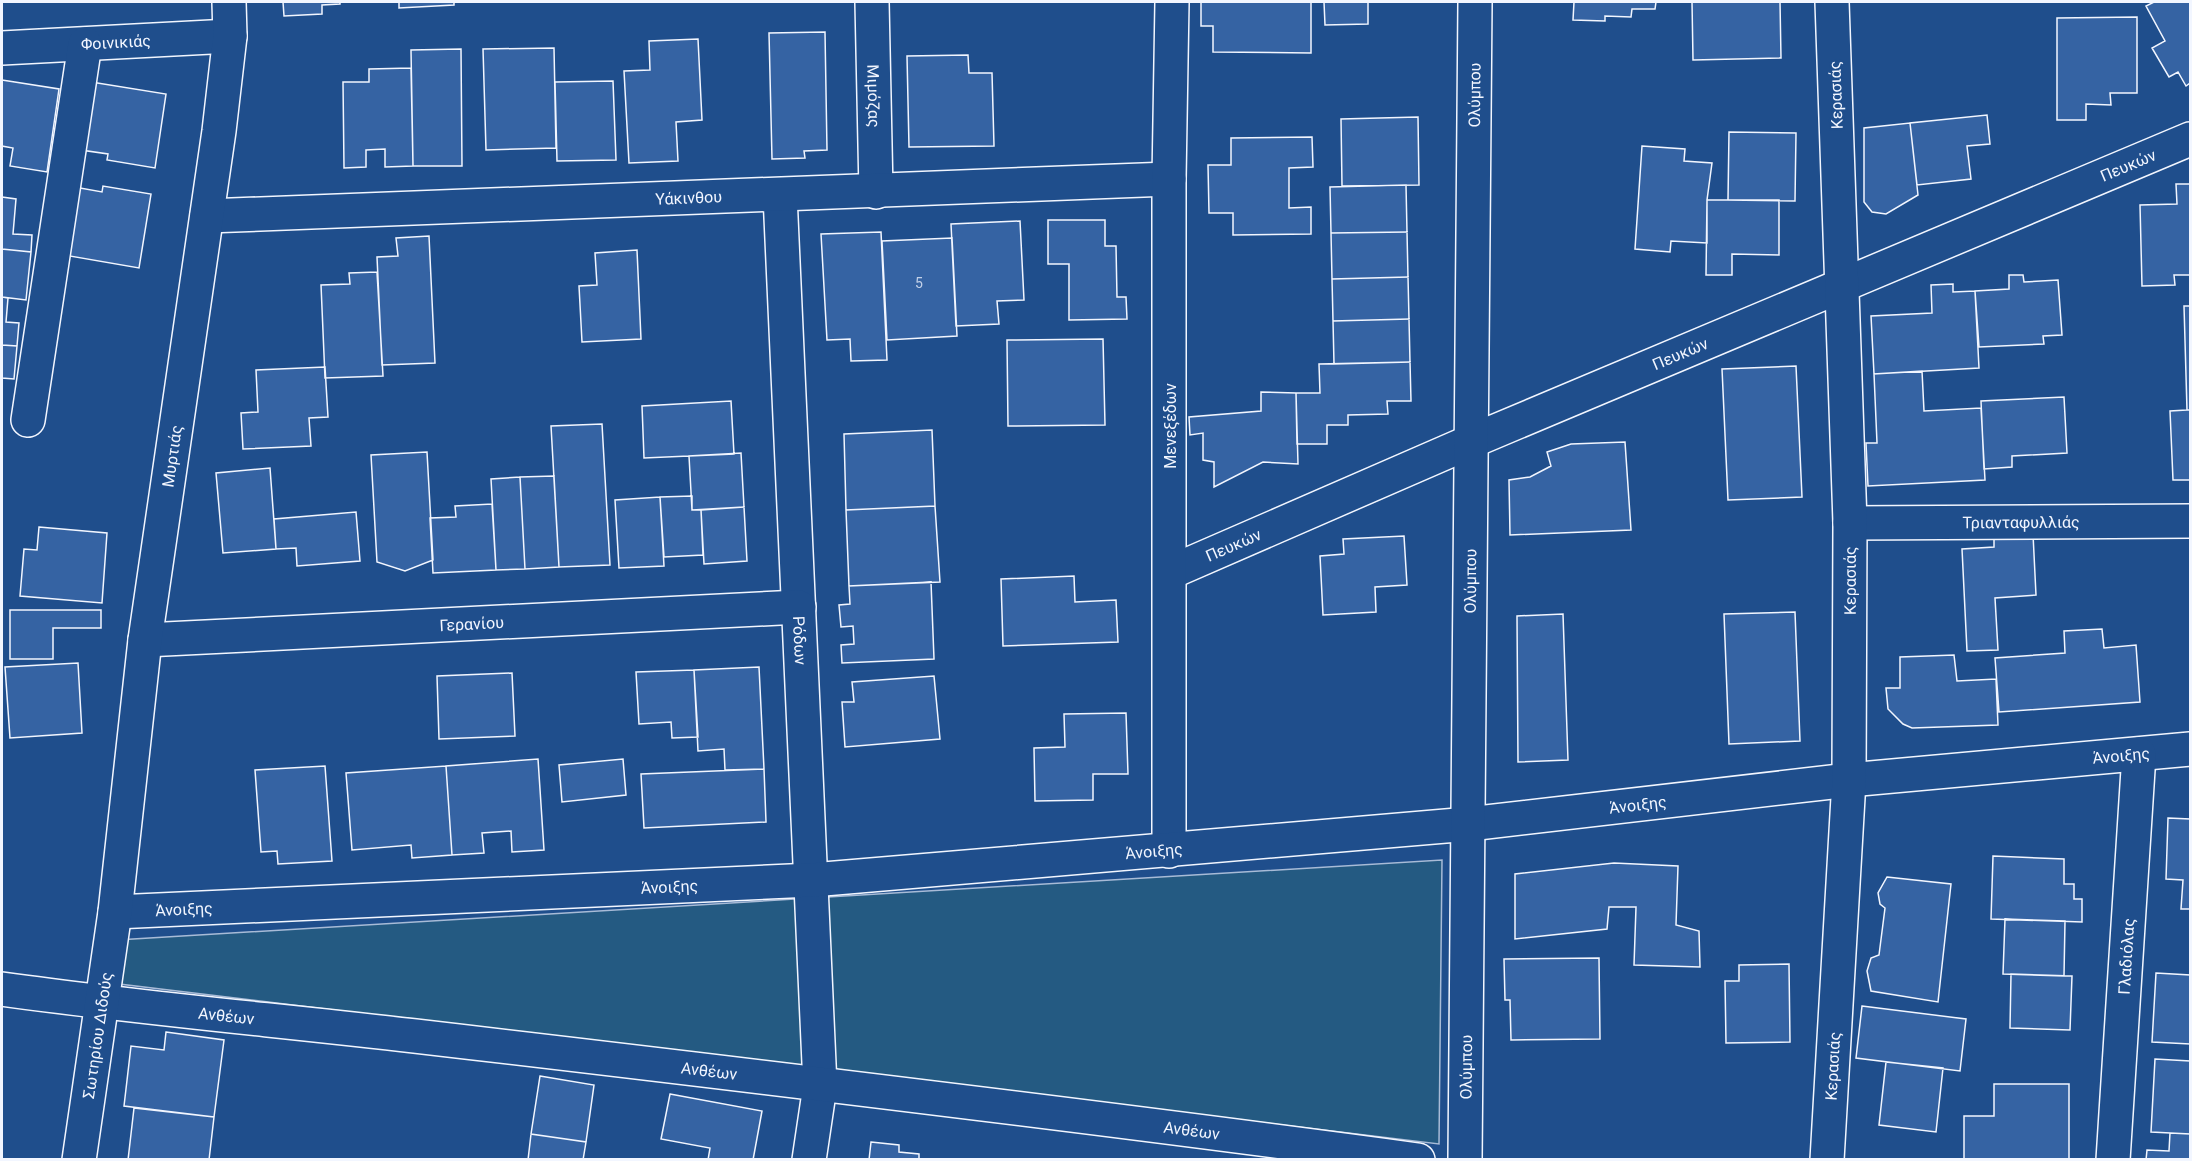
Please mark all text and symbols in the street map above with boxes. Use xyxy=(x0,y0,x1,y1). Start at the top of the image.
street label: Φοινικιάς xyxy=(80,31,151,53)
street label: Κερασιάς xyxy=(1825,60,1847,130)
street label: Ολύμπου xyxy=(1464,63,1484,128)
street label: Μιμόζας xyxy=(864,64,884,128)
street label: Πευκών xyxy=(2097,145,2159,185)
street label: Υάκινθου xyxy=(655,187,722,208)
house number: 5 xyxy=(915,275,923,291)
street label: Πευκών xyxy=(1649,333,1711,374)
street label: Μενεξέδων xyxy=(1161,383,1180,469)
street label: Μυρτιάς xyxy=(158,424,186,489)
street label: Τριανταφυλλιάς xyxy=(1962,512,2080,532)
street label: Πευκών xyxy=(1203,524,1264,565)
street label: Κερασιάς xyxy=(1840,546,1859,615)
street label: Ολύμπου xyxy=(1460,549,1480,614)
street label: Γερανίου xyxy=(439,612,504,635)
street label: Ρόδων xyxy=(789,616,811,666)
street label: Άνοιξης xyxy=(2092,743,2151,767)
street label: Άνοιξης xyxy=(1608,792,1667,817)
street label: Άνοιξης xyxy=(1125,839,1183,863)
street label: Άνοιξης xyxy=(640,876,699,897)
street label: Άνοιξης xyxy=(155,898,213,920)
street label: Γλαδιόλας xyxy=(2114,918,2138,995)
street label: Σωτηρίου Διδούς xyxy=(79,971,116,1100)
street label: Ανθέων xyxy=(197,1003,256,1028)
street label: Κερασιάς xyxy=(1821,1031,1844,1101)
street label: Ολύμπου xyxy=(1456,1035,1476,1099)
street label: Ανθέων xyxy=(680,1058,739,1084)
street label: Ανθέων xyxy=(1162,1117,1221,1143)

